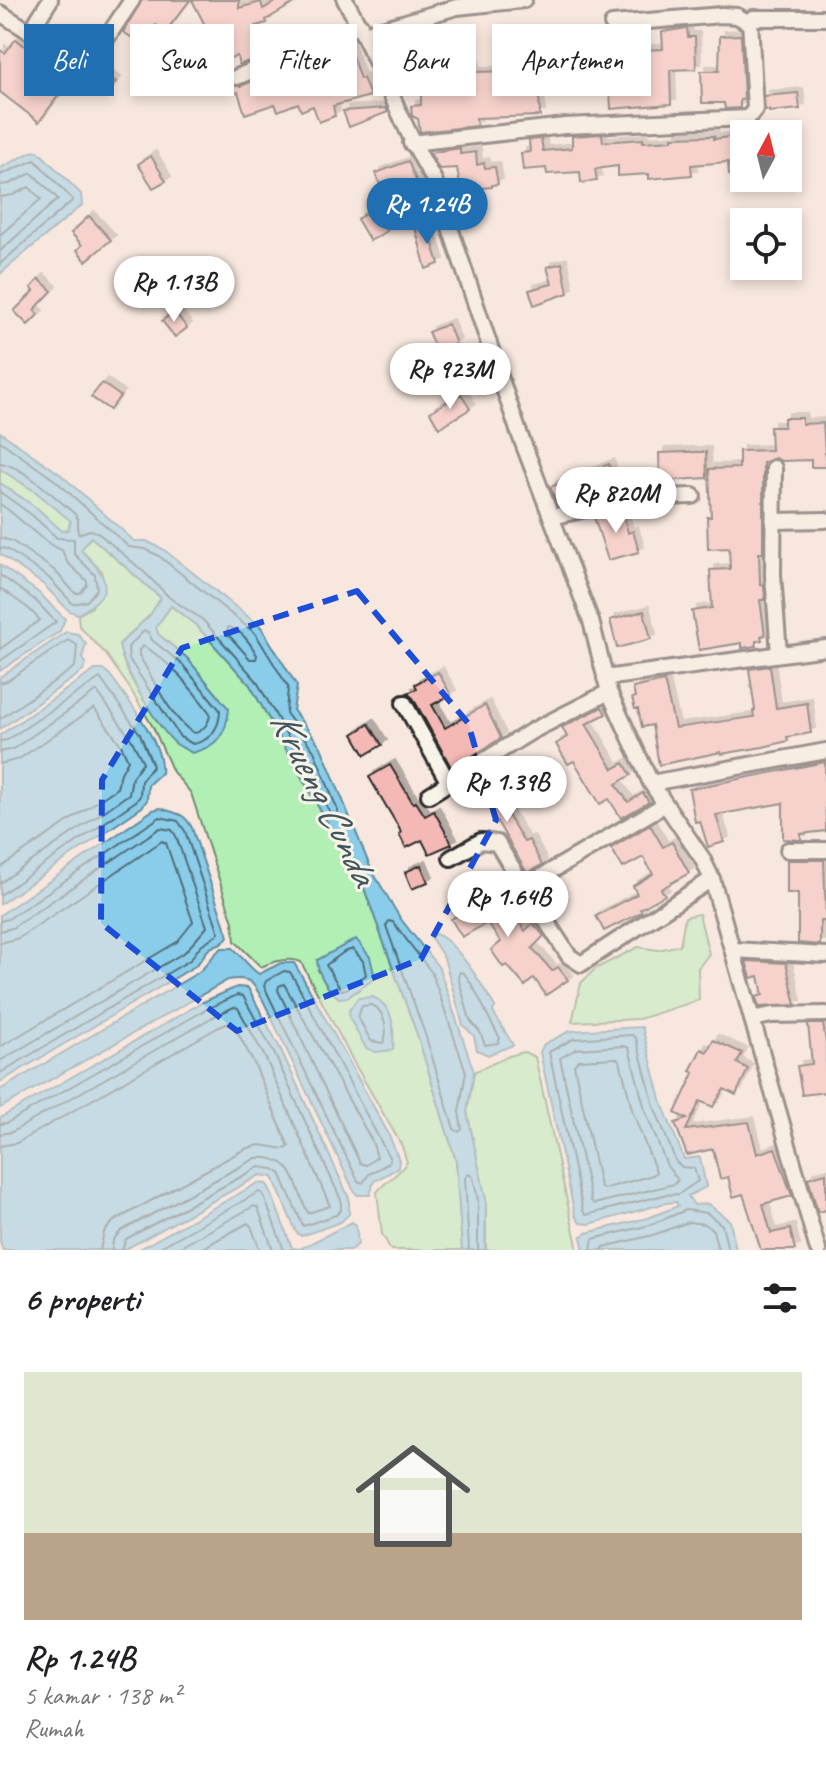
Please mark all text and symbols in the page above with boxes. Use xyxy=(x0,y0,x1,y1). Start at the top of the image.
chip: Beli xyxy=(24,24,114,96)
chip: Sewa xyxy=(130,24,234,96)
chip: Filter xyxy=(250,24,357,96)
chip: Baru xyxy=(373,24,476,96)
chip: Apartemen xyxy=(492,24,651,96)
north arrow xyxy=(730,120,802,192)
map controls xyxy=(730,120,802,280)
pin: Rp 1.24B xyxy=(344,178,510,246)
text: Rp 1.24B xyxy=(385,187,469,220)
button: locate xyxy=(730,208,802,280)
pin: Rp 1.13B xyxy=(91,256,257,324)
text: Rp 1.13B xyxy=(132,265,216,298)
pin: Rp 923M xyxy=(376,343,524,411)
text: Rp 923M xyxy=(408,352,492,385)
pin: Rp 820M xyxy=(542,467,690,535)
text: Rp 820M xyxy=(574,476,658,509)
water label: Krueng Cunda xyxy=(259,702,391,896)
pin: Rp 1.39B xyxy=(424,756,590,824)
text: Rp 1.39B xyxy=(465,765,549,798)
pin: Rp 1.64B xyxy=(425,871,591,939)
text: Rp 1.64B xyxy=(465,880,551,913)
icon: filters xyxy=(758,1276,802,1320)
text: 6 properti xyxy=(24,1277,140,1320)
icon: home xyxy=(341,1424,485,1568)
text: Rp 1.24B xyxy=(24,1636,135,1679)
text: 5 kamar · 138 m² xyxy=(24,1679,180,1712)
text: Rumah xyxy=(24,1712,84,1745)

